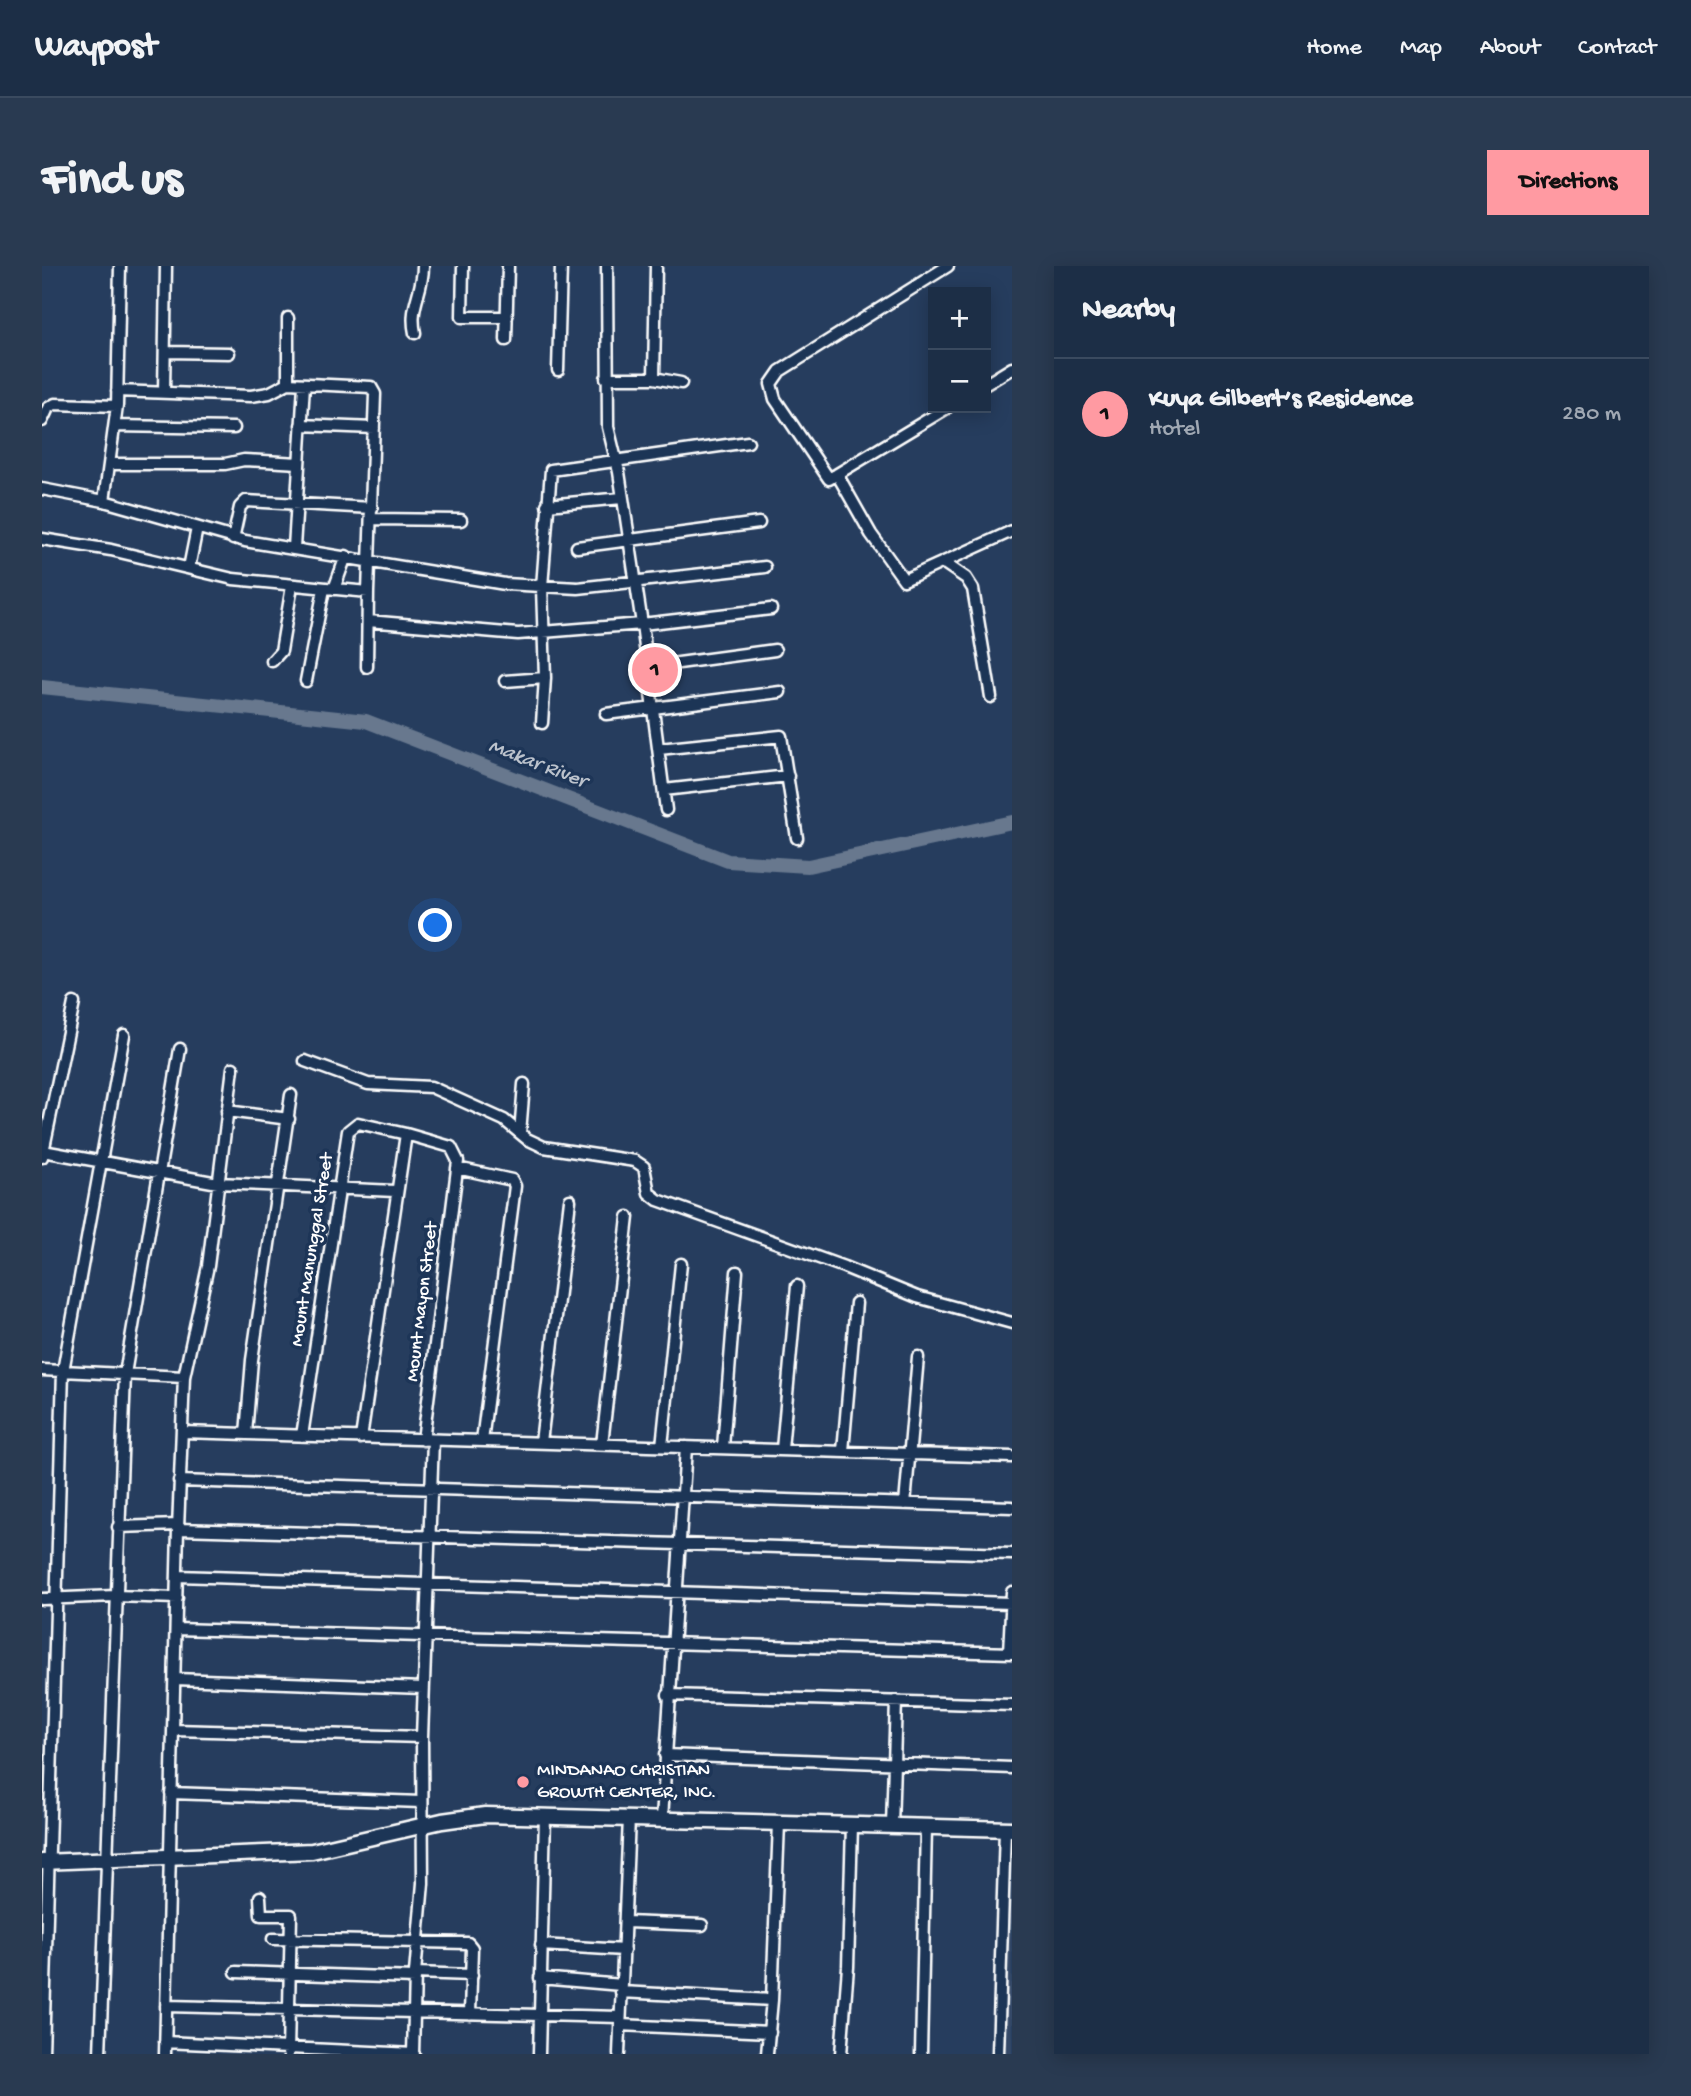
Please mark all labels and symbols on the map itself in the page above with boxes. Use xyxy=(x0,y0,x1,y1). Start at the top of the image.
pin: 1 xyxy=(632,644,678,696)
water label: Makar River xyxy=(485,735,594,797)
your location xyxy=(418,908,452,942)
street label: Mount Manunggal Street xyxy=(286,1149,340,1348)
street label: Mount Mayon Street xyxy=(402,1219,444,1383)
place label: MINDANAO CHRISTIAN GROWTH CENTER, INC. xyxy=(537,1760,717,1805)
marker: MINDANAO CHRISTIAN GROWTH CENTER, INC. xyxy=(515,1774,531,1790)

